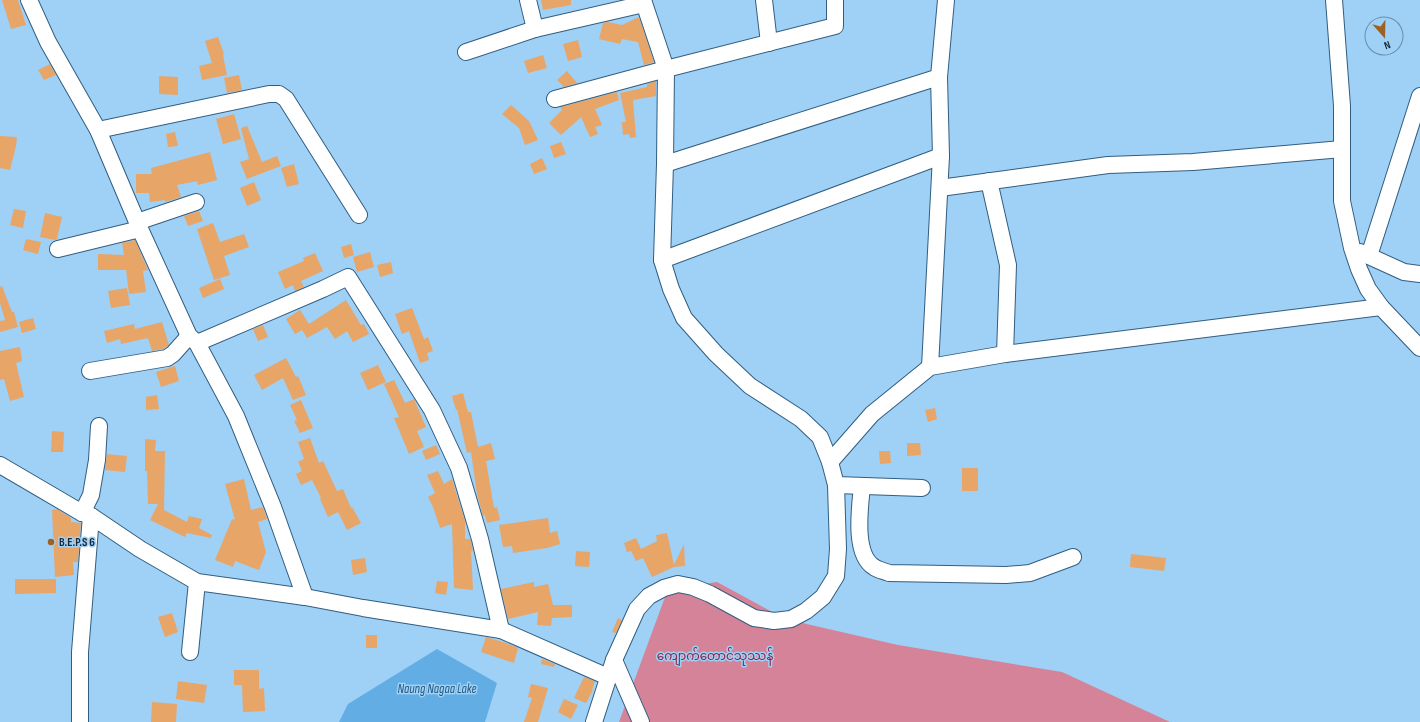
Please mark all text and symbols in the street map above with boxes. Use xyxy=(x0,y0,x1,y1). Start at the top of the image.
north arrow xyxy=(1364,16,1404,56)
text: N xyxy=(1382,38,1392,52)
place label: B.E.P.S 6 xyxy=(59,535,95,550)
marker: B.E.P.S 6 xyxy=(46,537,56,547)
park label: ကျောက်တောင်သုဿန် xyxy=(657,647,773,666)
water label: Naung Nagaa Lake xyxy=(397,681,477,697)

